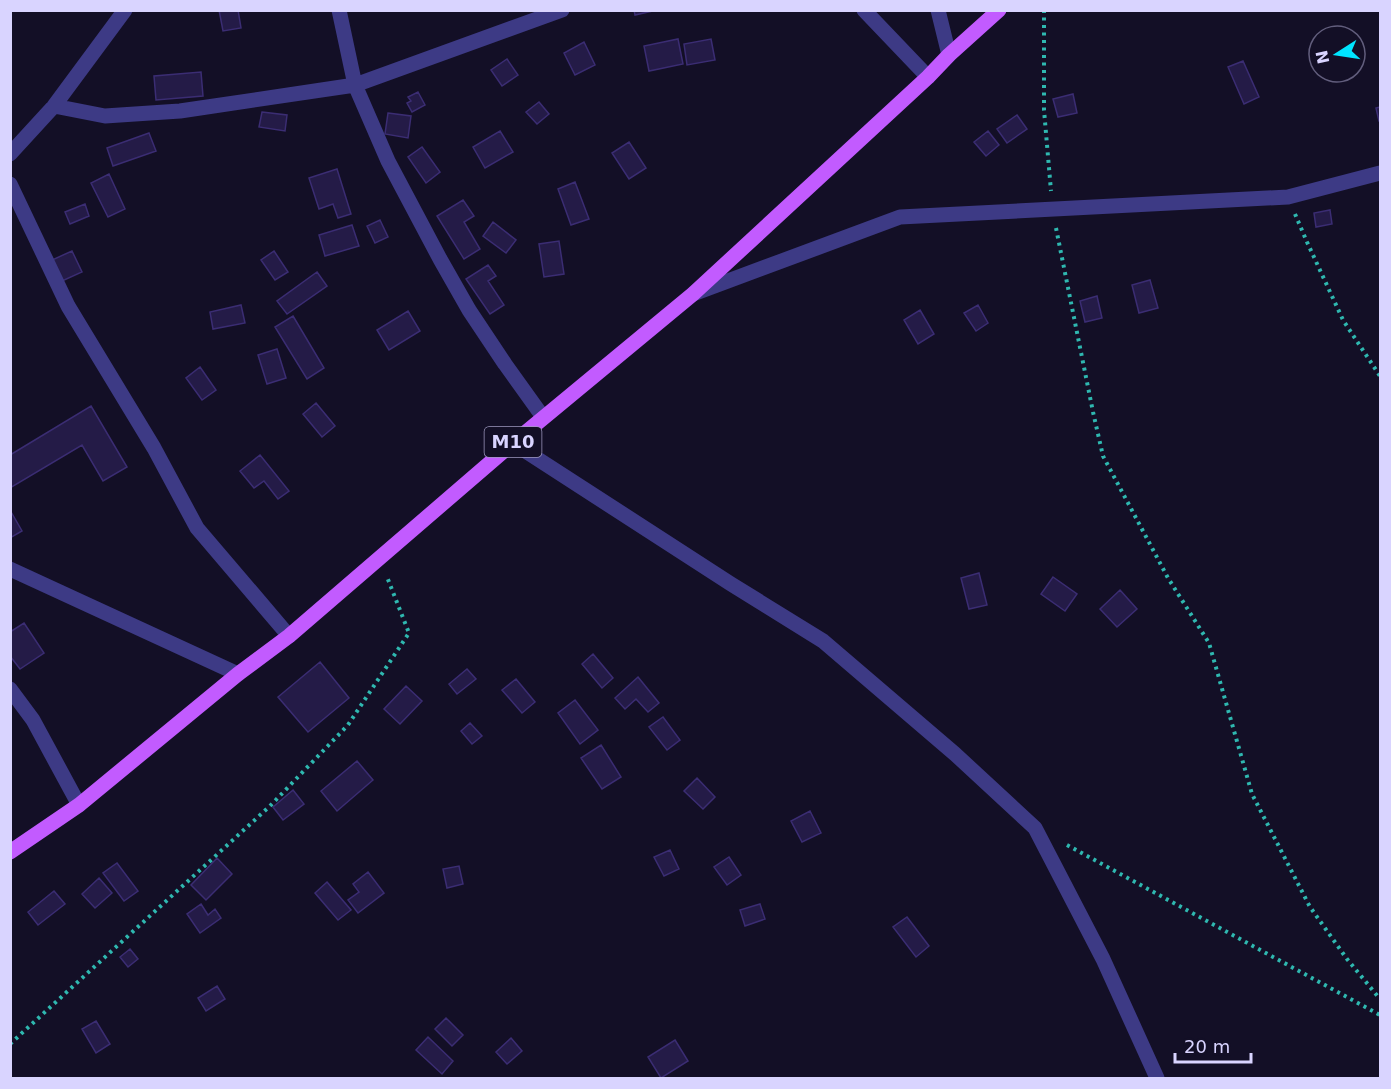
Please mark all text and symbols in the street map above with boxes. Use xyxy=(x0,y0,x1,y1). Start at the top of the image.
north arrow xyxy=(1307,24,1367,84)
text: N xyxy=(1312,48,1334,66)
road number: M10 xyxy=(484,427,542,457)
scale bar xyxy=(1175,1026,1252,1064)
text: 20 m xyxy=(1184,1036,1230,1057)

